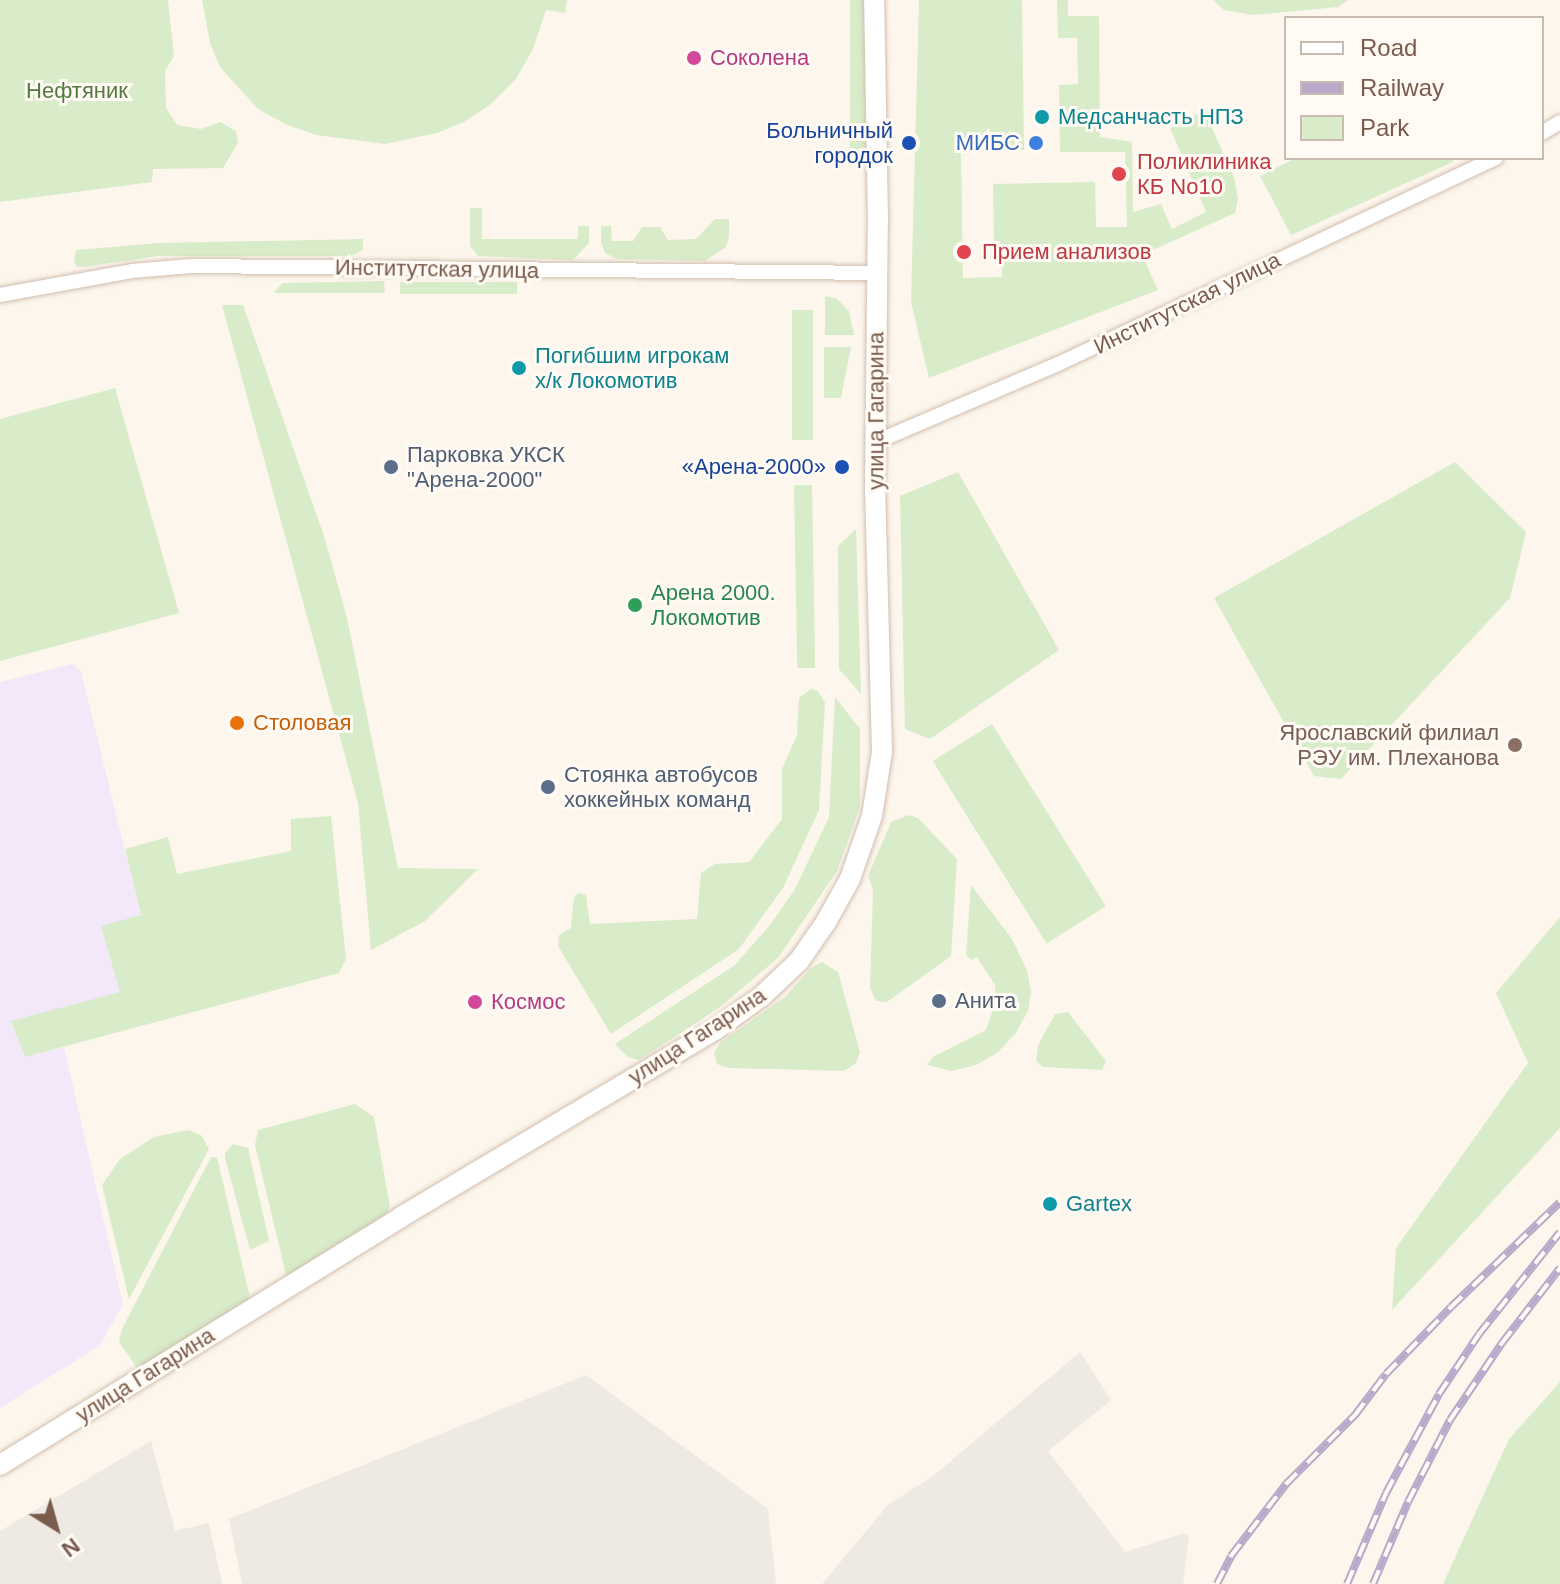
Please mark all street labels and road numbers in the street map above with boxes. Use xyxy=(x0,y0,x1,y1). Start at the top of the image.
street label: Институтская улица xyxy=(1089,246,1285,360)
street label: Институтская улица xyxy=(335,254,539,284)
street label: улица Гагарина xyxy=(863,332,889,490)
street label: улица Гагарина xyxy=(623,982,771,1090)
street label: улица Гагарина xyxy=(71,1322,219,1428)

